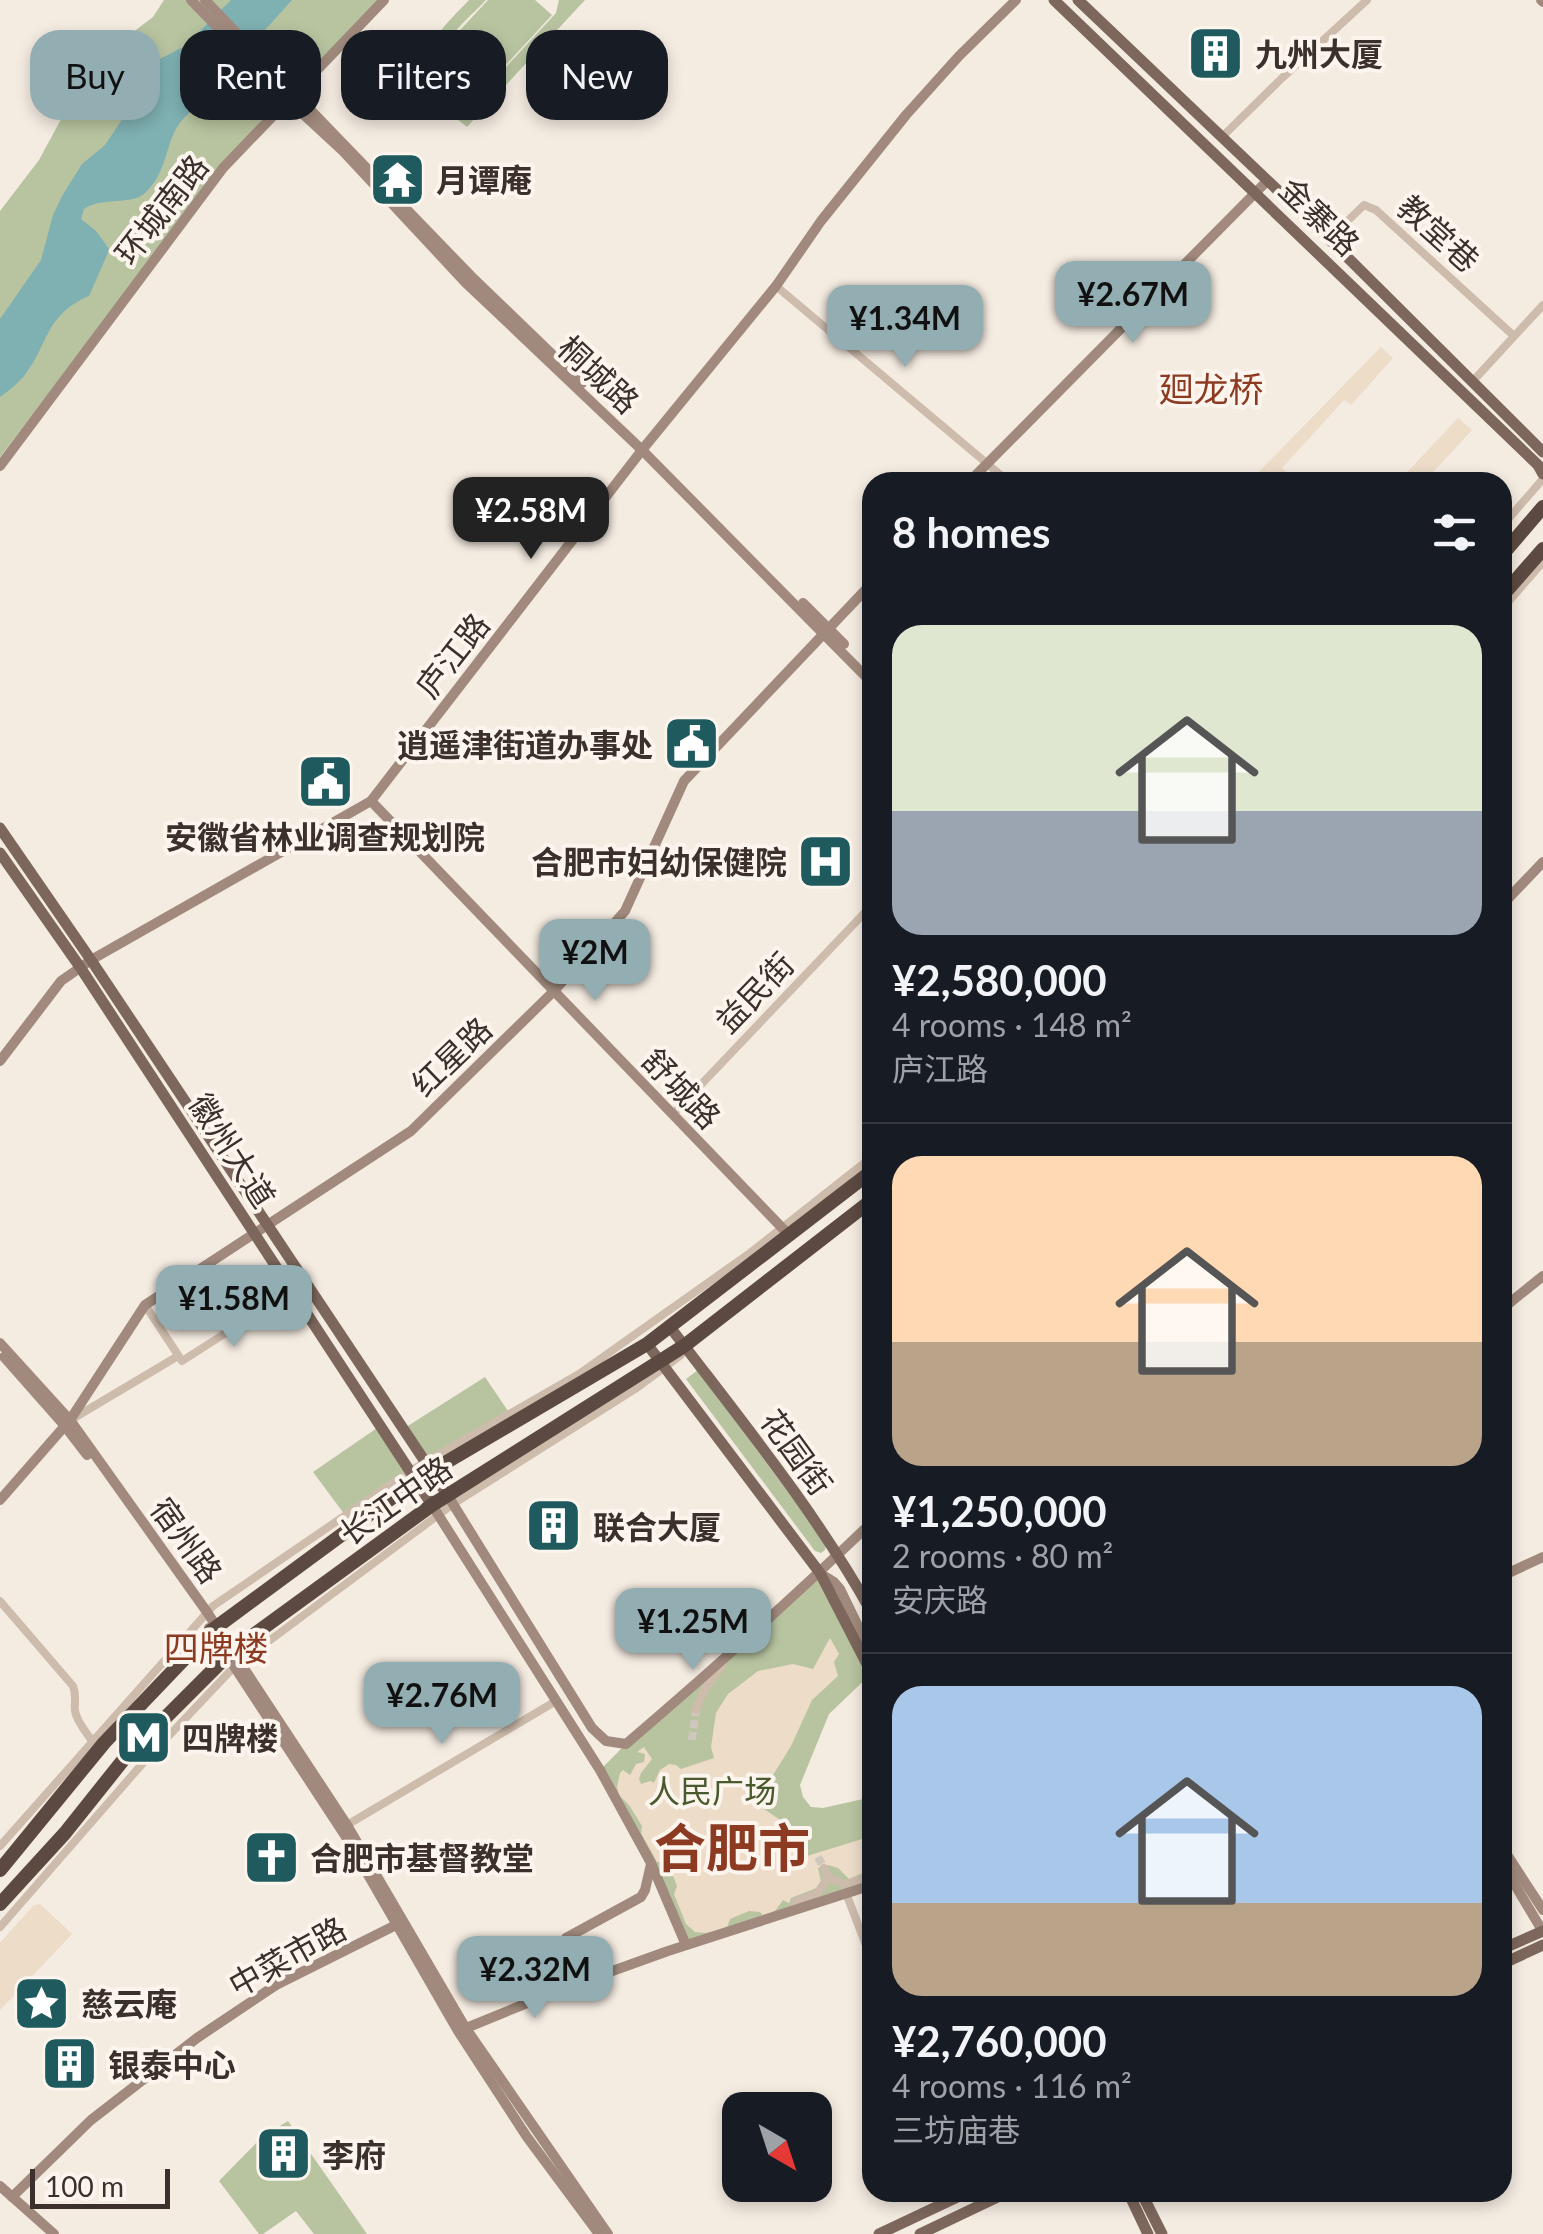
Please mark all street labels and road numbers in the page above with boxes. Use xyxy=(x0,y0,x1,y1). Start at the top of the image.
street label: 环城南路 xyxy=(106,147,216,271)
street label: 金寨路 xyxy=(1272,169,1368,263)
street label: 教堂巷 xyxy=(1390,186,1488,280)
street label: 桐城路 xyxy=(551,327,647,421)
street label: 庐江路 xyxy=(407,605,497,705)
street label: 益民街 xyxy=(707,944,801,1040)
street label: 红星路 xyxy=(403,1009,499,1103)
street label: 舒城路 xyxy=(635,1040,729,1136)
street label: 徽州大道 xyxy=(182,1086,284,1214)
street label: 花园街 xyxy=(753,1402,841,1502)
street label: 长江中路 xyxy=(331,1447,459,1553)
street label: 宿州路 xyxy=(143,1490,231,1590)
street label: 中菜市路 xyxy=(222,1908,352,2004)

